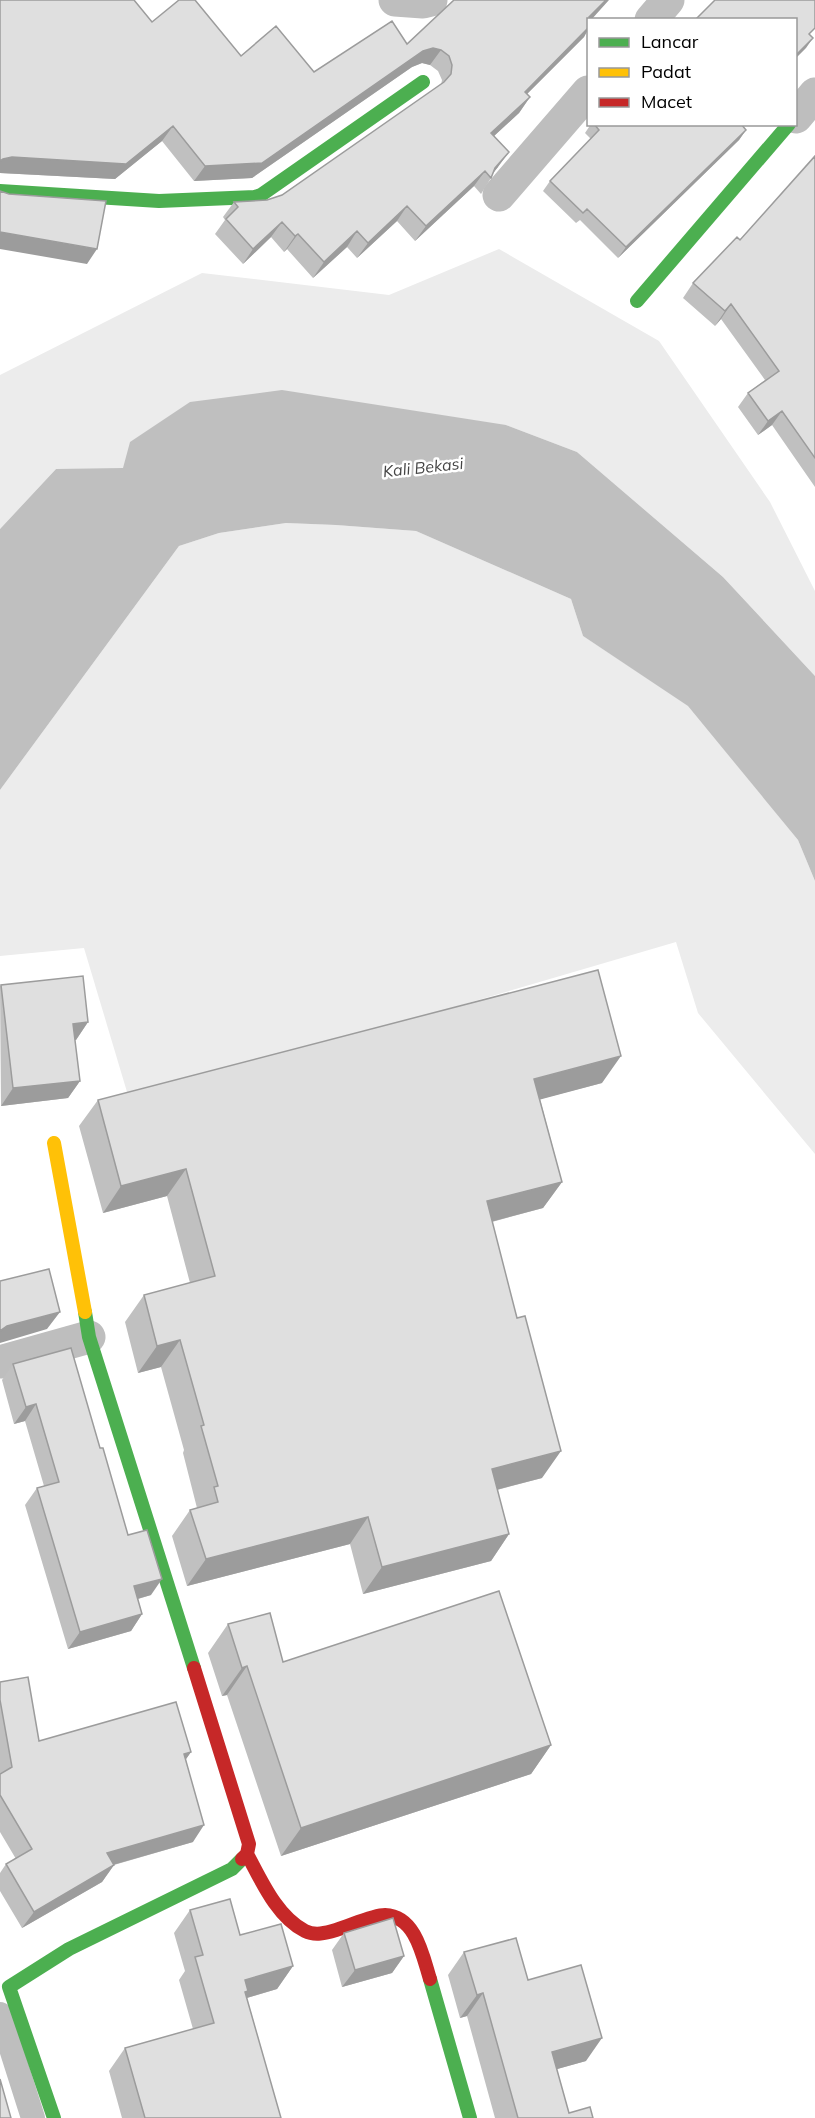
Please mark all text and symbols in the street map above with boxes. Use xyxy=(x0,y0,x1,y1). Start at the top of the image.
legend xyxy=(587,18,797,126)
text: Lancar xyxy=(641,30,699,53)
text: Padat xyxy=(641,60,691,83)
text: Macet xyxy=(641,90,692,113)
water label: Kali Bekasi xyxy=(382,453,464,481)

